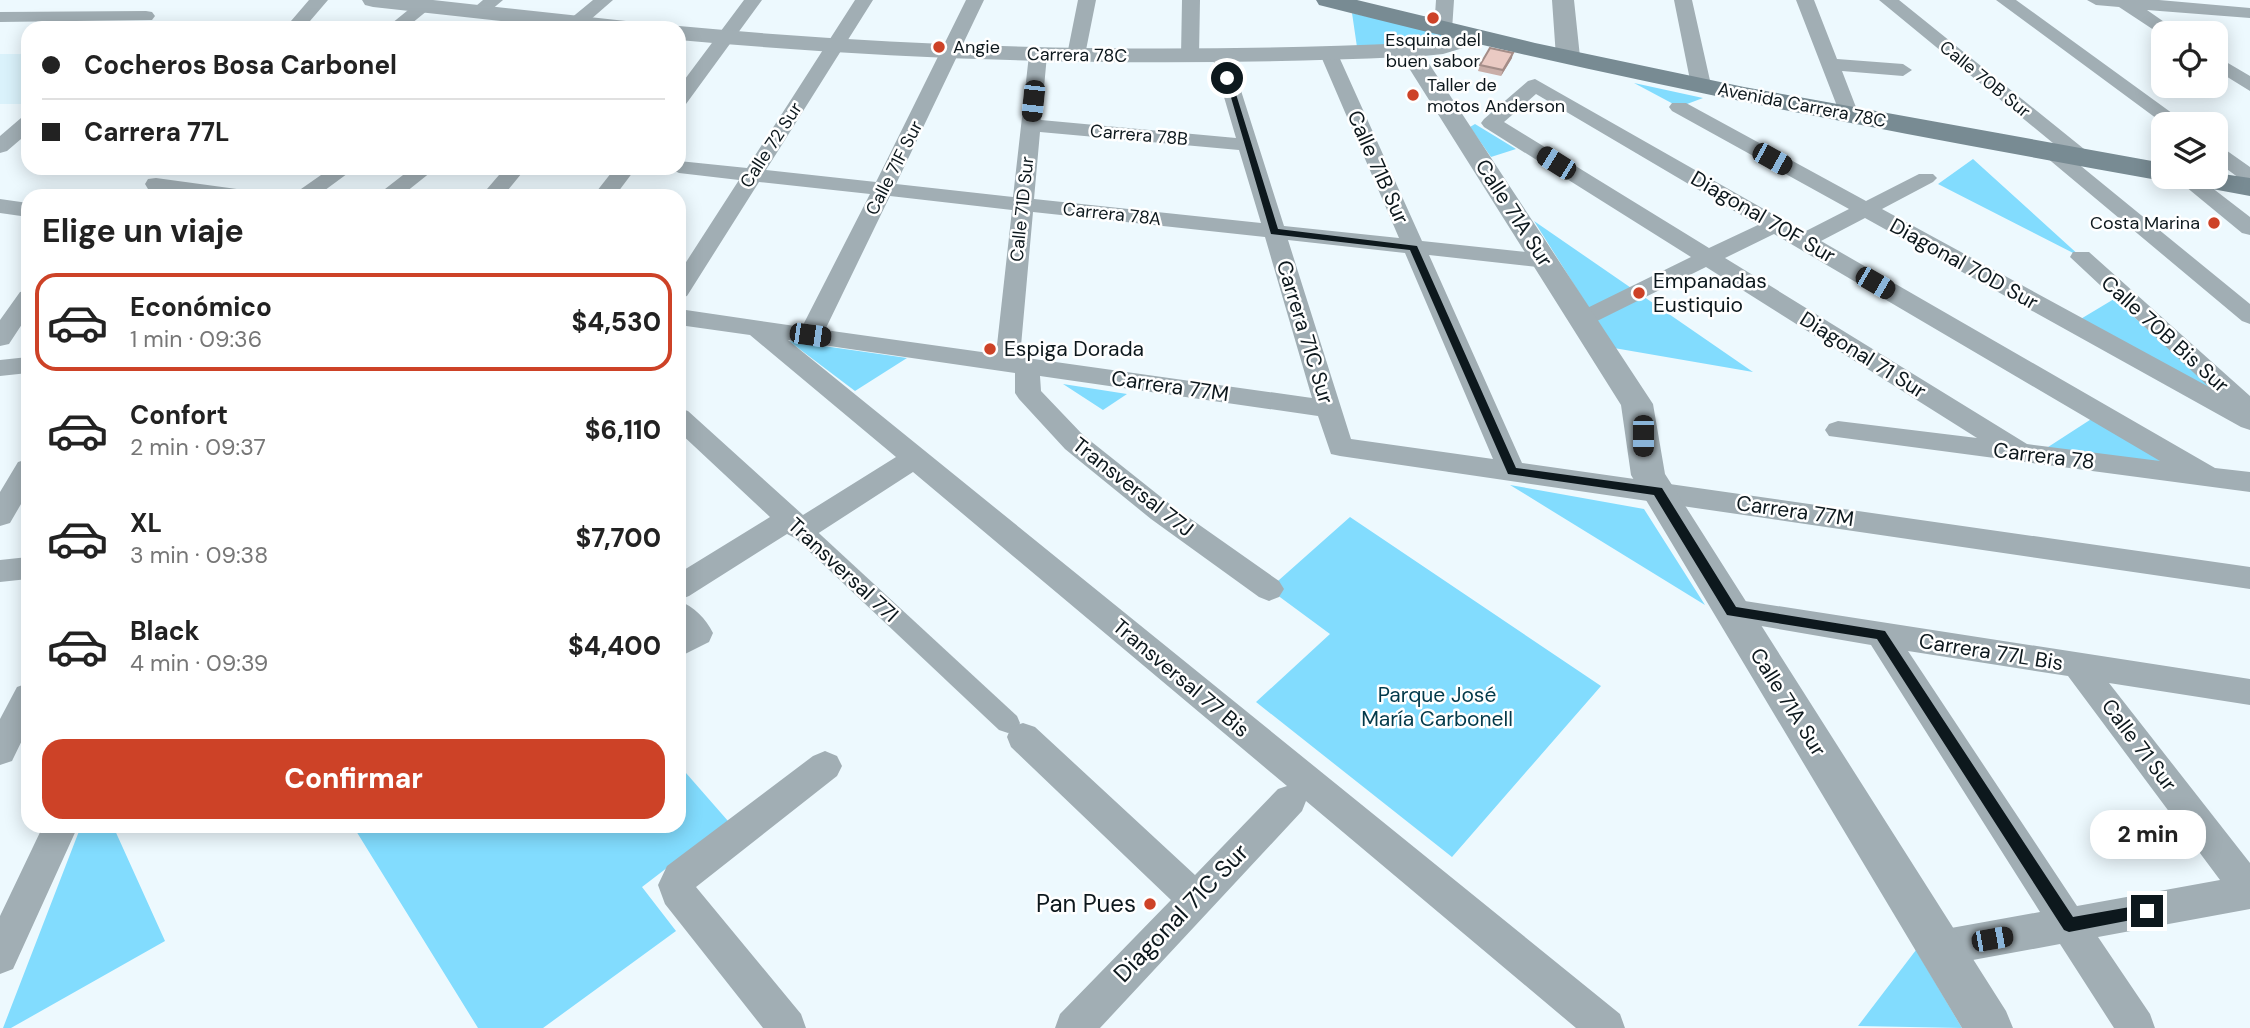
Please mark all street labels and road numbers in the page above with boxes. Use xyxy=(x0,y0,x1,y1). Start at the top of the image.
street label: Calle 70B Sur xyxy=(1935,35,2036,123)
street label: Carrera 78C xyxy=(1027,42,1127,68)
street label: Avenida Carrera 78C xyxy=(1716,77,1888,133)
street label: Calle 72 Sur xyxy=(734,97,808,192)
street label: Calle 71B Sur xyxy=(1341,106,1416,228)
street label: Calle 71F Sur xyxy=(860,116,928,219)
street label: Carrera 78B xyxy=(1089,119,1189,151)
street label: Calle 71A Sur xyxy=(1469,154,1559,272)
street label: Calle 71D Sur xyxy=(1005,155,1039,263)
street label: Diagonal 70F Sur xyxy=(1686,164,1841,270)
street label: Carrera 78A xyxy=(1062,197,1162,231)
street label: Diagonal 70D Sur xyxy=(1885,212,2043,317)
street label: Carrera 71C Sur xyxy=(1270,257,1340,407)
street label: Calle 70B Bis Sur xyxy=(2095,269,2235,399)
street label: Diagonal 71 Sur xyxy=(1795,305,1932,405)
street label: Carrera 77M xyxy=(1109,364,1231,408)
street label: Transversal 77J xyxy=(1067,431,1199,543)
street label: Carrera 78 xyxy=(1992,436,2096,476)
street label: Carrera 77M xyxy=(1734,489,1856,533)
street label: Transversal 77I xyxy=(782,511,904,629)
street label: Transversal 77 Bis xyxy=(1107,612,1255,744)
street label: Carrera 77L Bis xyxy=(1917,627,2065,677)
street label: Calle 71A Sur xyxy=(1744,643,1833,762)
street label: Calle 71 Sur xyxy=(2095,693,2183,797)
street label: Diagonal 71C Sur xyxy=(1106,836,1255,989)

